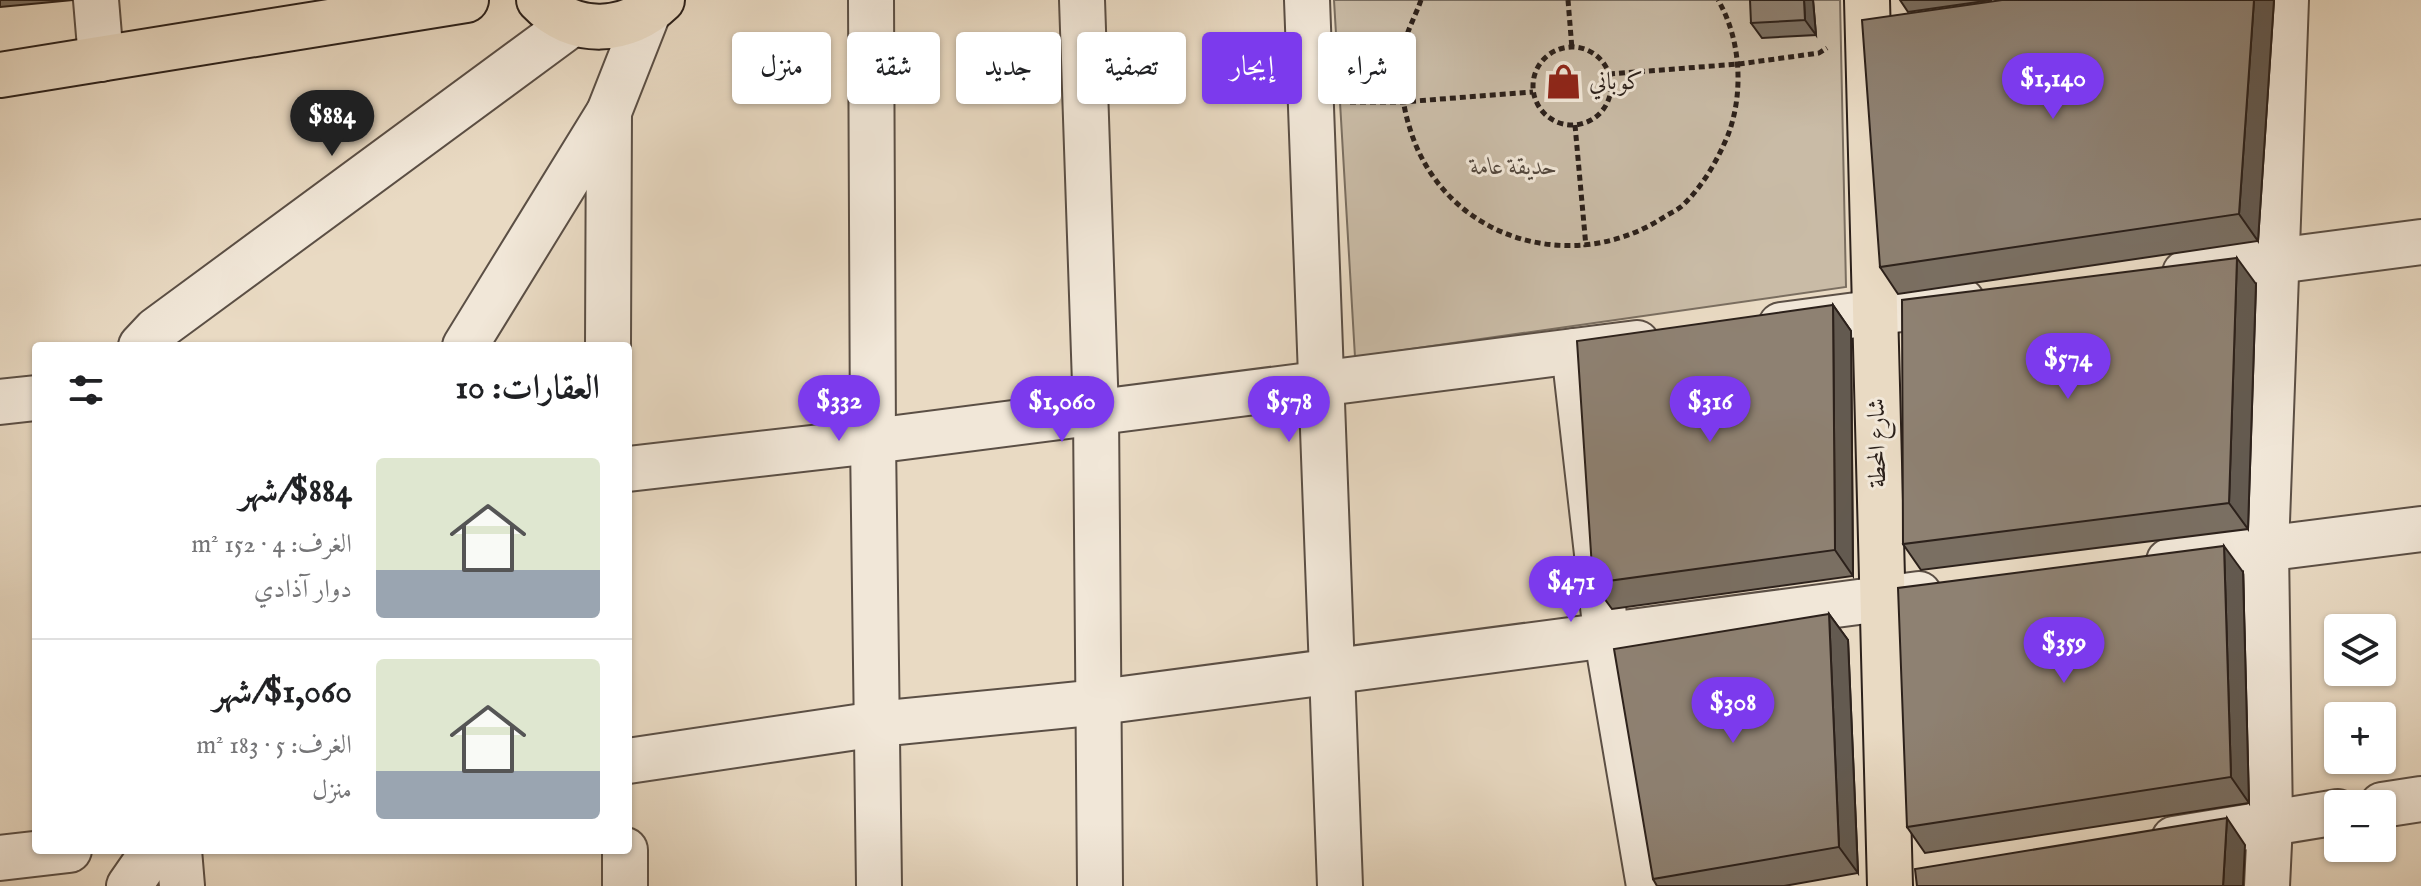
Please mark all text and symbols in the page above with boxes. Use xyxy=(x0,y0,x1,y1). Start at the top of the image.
chip: منزل xyxy=(732,32,831,104)
chip: شقة xyxy=(847,32,940,104)
chip: جديد xyxy=(956,32,1061,104)
chip: تصفية xyxy=(1077,32,1186,104)
chip: إيجار xyxy=(1202,32,1302,104)
chip: شراء xyxy=(1318,32,1416,104)
pin: $1,140 xyxy=(1988,53,2118,121)
text: $1,140 xyxy=(2020,62,2086,95)
shop icon: كوباني xyxy=(1544,63,1582,101)
place label: كوباني xyxy=(1589,67,1643,100)
pin: $884 xyxy=(285,90,379,158)
text: $884 xyxy=(308,99,356,132)
park label: حديقة عامة xyxy=(1469,152,1557,183)
pin: $574 xyxy=(2021,333,2115,401)
text: $574 xyxy=(2044,342,2092,375)
text: العقارات: 10 xyxy=(456,367,600,410)
icon: filters xyxy=(64,368,108,412)
pin: $332 xyxy=(792,375,886,443)
pin: $1,060 xyxy=(997,376,1127,444)
pin: $578 xyxy=(1242,376,1336,444)
pin: $316 xyxy=(1663,376,1757,444)
text: $332 xyxy=(816,384,862,417)
text: $1,060 xyxy=(1028,385,1096,418)
text: $578 xyxy=(1266,385,1312,418)
text: $316 xyxy=(1688,385,1732,418)
street label: شارع المحطة xyxy=(1862,398,1897,488)
text: $884/شهر xyxy=(239,470,352,513)
icon: home xyxy=(440,490,536,586)
text: الغرف: 4 · 152 m² xyxy=(191,528,352,561)
pin: $471 xyxy=(1524,556,1618,624)
text: $471 xyxy=(1547,565,1595,598)
text: دوار آذادي xyxy=(254,573,352,606)
map controls xyxy=(2324,614,2396,862)
button: layers xyxy=(2324,614,2396,686)
pin: $359 xyxy=(2017,617,2111,685)
text: $359 xyxy=(2042,626,2086,659)
text: $1,060/شهر xyxy=(213,671,352,714)
pin: $308 xyxy=(1686,677,1780,745)
text: $308 xyxy=(1709,686,1757,719)
icon: home xyxy=(440,691,536,787)
button: + xyxy=(2324,702,2396,774)
text: الغرف: 5 · 183 m² xyxy=(196,729,352,762)
text: منزل xyxy=(312,774,352,807)
button: − xyxy=(2324,790,2396,862)

